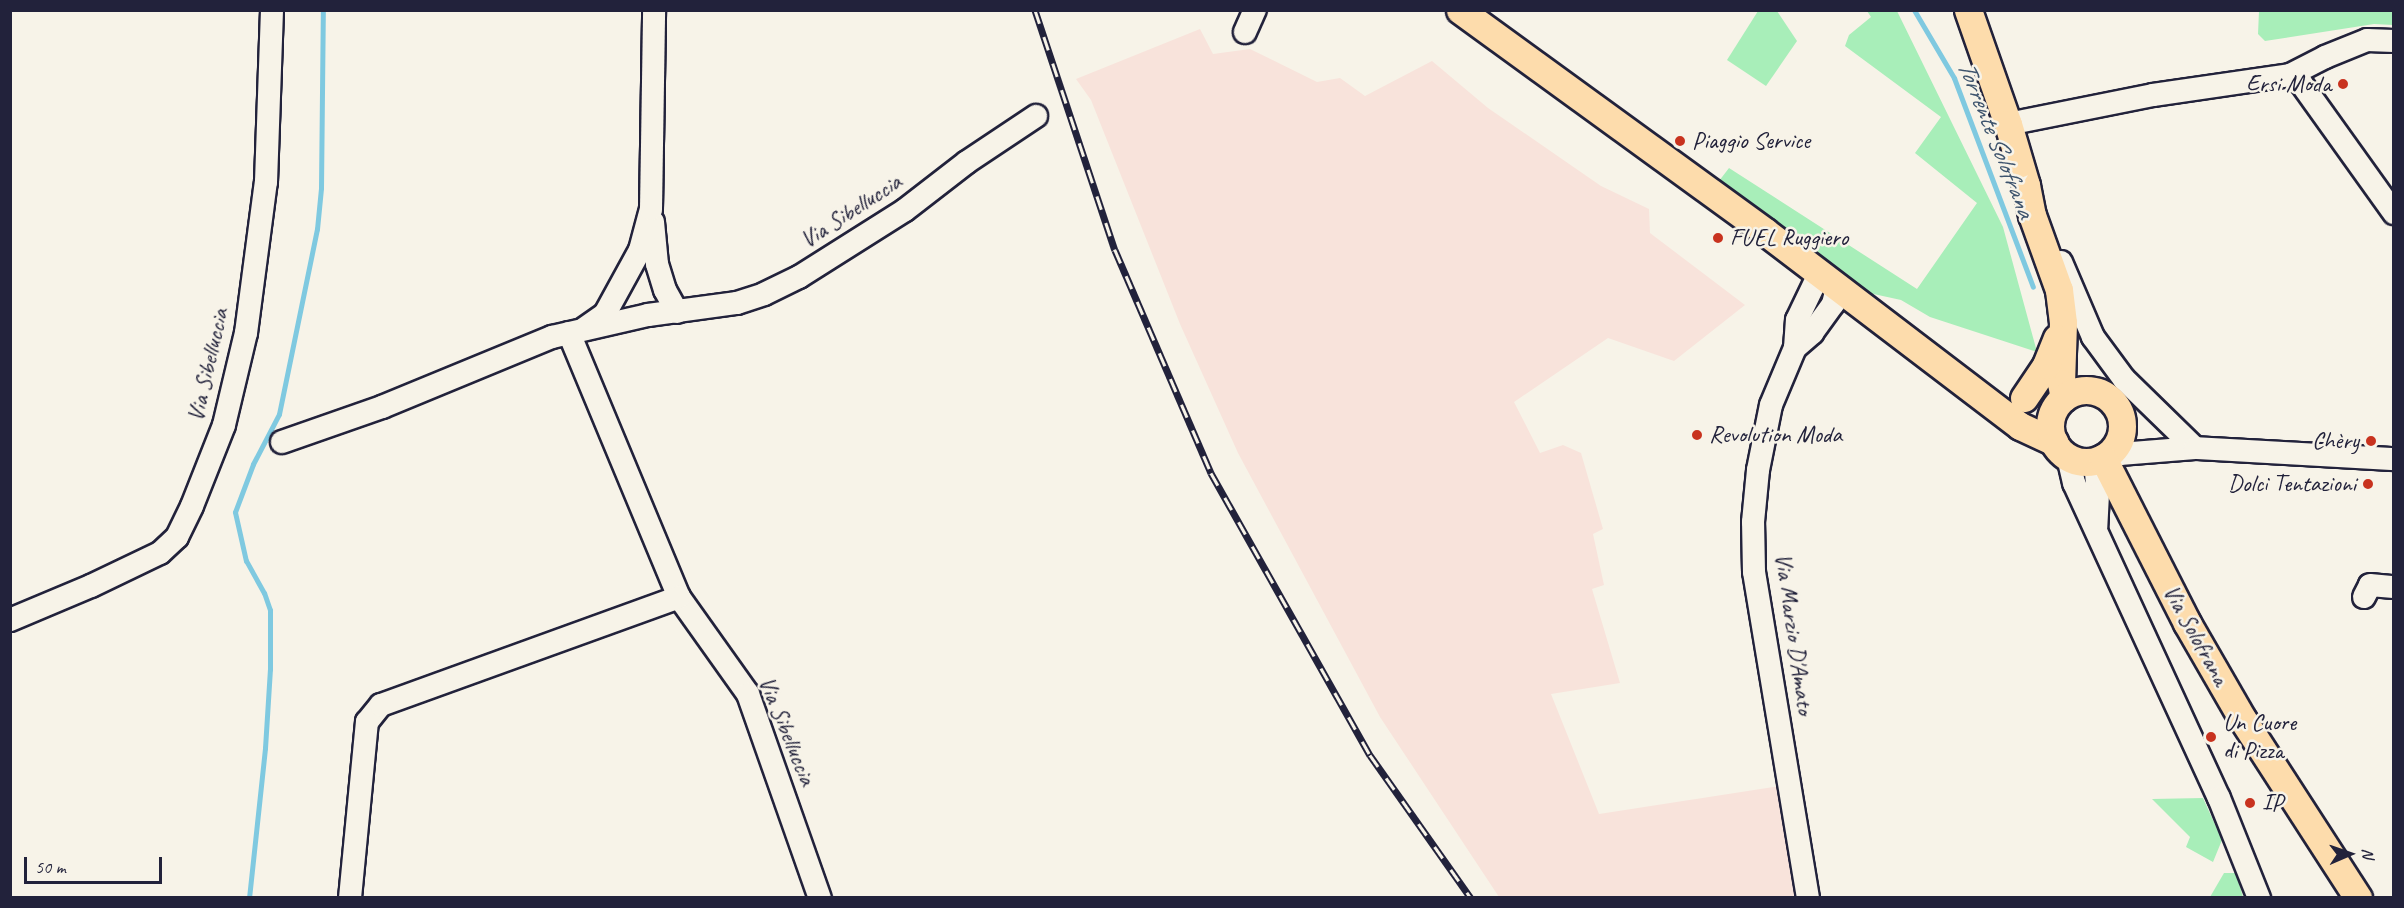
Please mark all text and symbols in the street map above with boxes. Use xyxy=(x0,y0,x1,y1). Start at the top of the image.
water label: Torrente Solofrana xyxy=(1950,56,2042,222)
place label: Ersi Moda xyxy=(2246,70,2331,98)
marker: Ersi Moda xyxy=(2336,77,2350,91)
place label: Piaggio Service xyxy=(1692,127,1810,155)
marker: Piaggio Service xyxy=(1673,134,1687,148)
street label: Via Sibelluccia xyxy=(795,168,907,254)
place label: FUEL Ruggiero xyxy=(1730,224,1849,252)
marker: FUEL Ruggiero xyxy=(1711,231,1725,245)
street label: Via Sibelluccia xyxy=(181,306,235,424)
place label: Revolution Moda xyxy=(1709,421,1841,449)
place label: Chèry xyxy=(2312,427,2359,455)
marker: Revolution Moda xyxy=(1690,428,1704,442)
marker: Chèry xyxy=(2364,434,2378,448)
place label: Dolci Tentazioni xyxy=(2230,470,2356,498)
marker: Dolci Tentazioni xyxy=(2361,477,2375,491)
street label: Via Marzio D'Amato xyxy=(1768,551,1820,717)
street label: Via Solofrana xyxy=(2157,580,2235,690)
street label: Via Sibelluccia xyxy=(752,672,822,790)
place label: Un Cuore di Pizza xyxy=(2223,709,2296,765)
marker: Un Cuore di Pizza xyxy=(2204,730,2218,744)
place label: IP xyxy=(2262,789,2283,817)
marker: IP xyxy=(2243,796,2257,810)
north arrow xyxy=(2320,824,2380,884)
scale bar xyxy=(27,845,165,883)
text: N xyxy=(2358,848,2378,859)
text: 50 m xyxy=(35,856,66,878)

